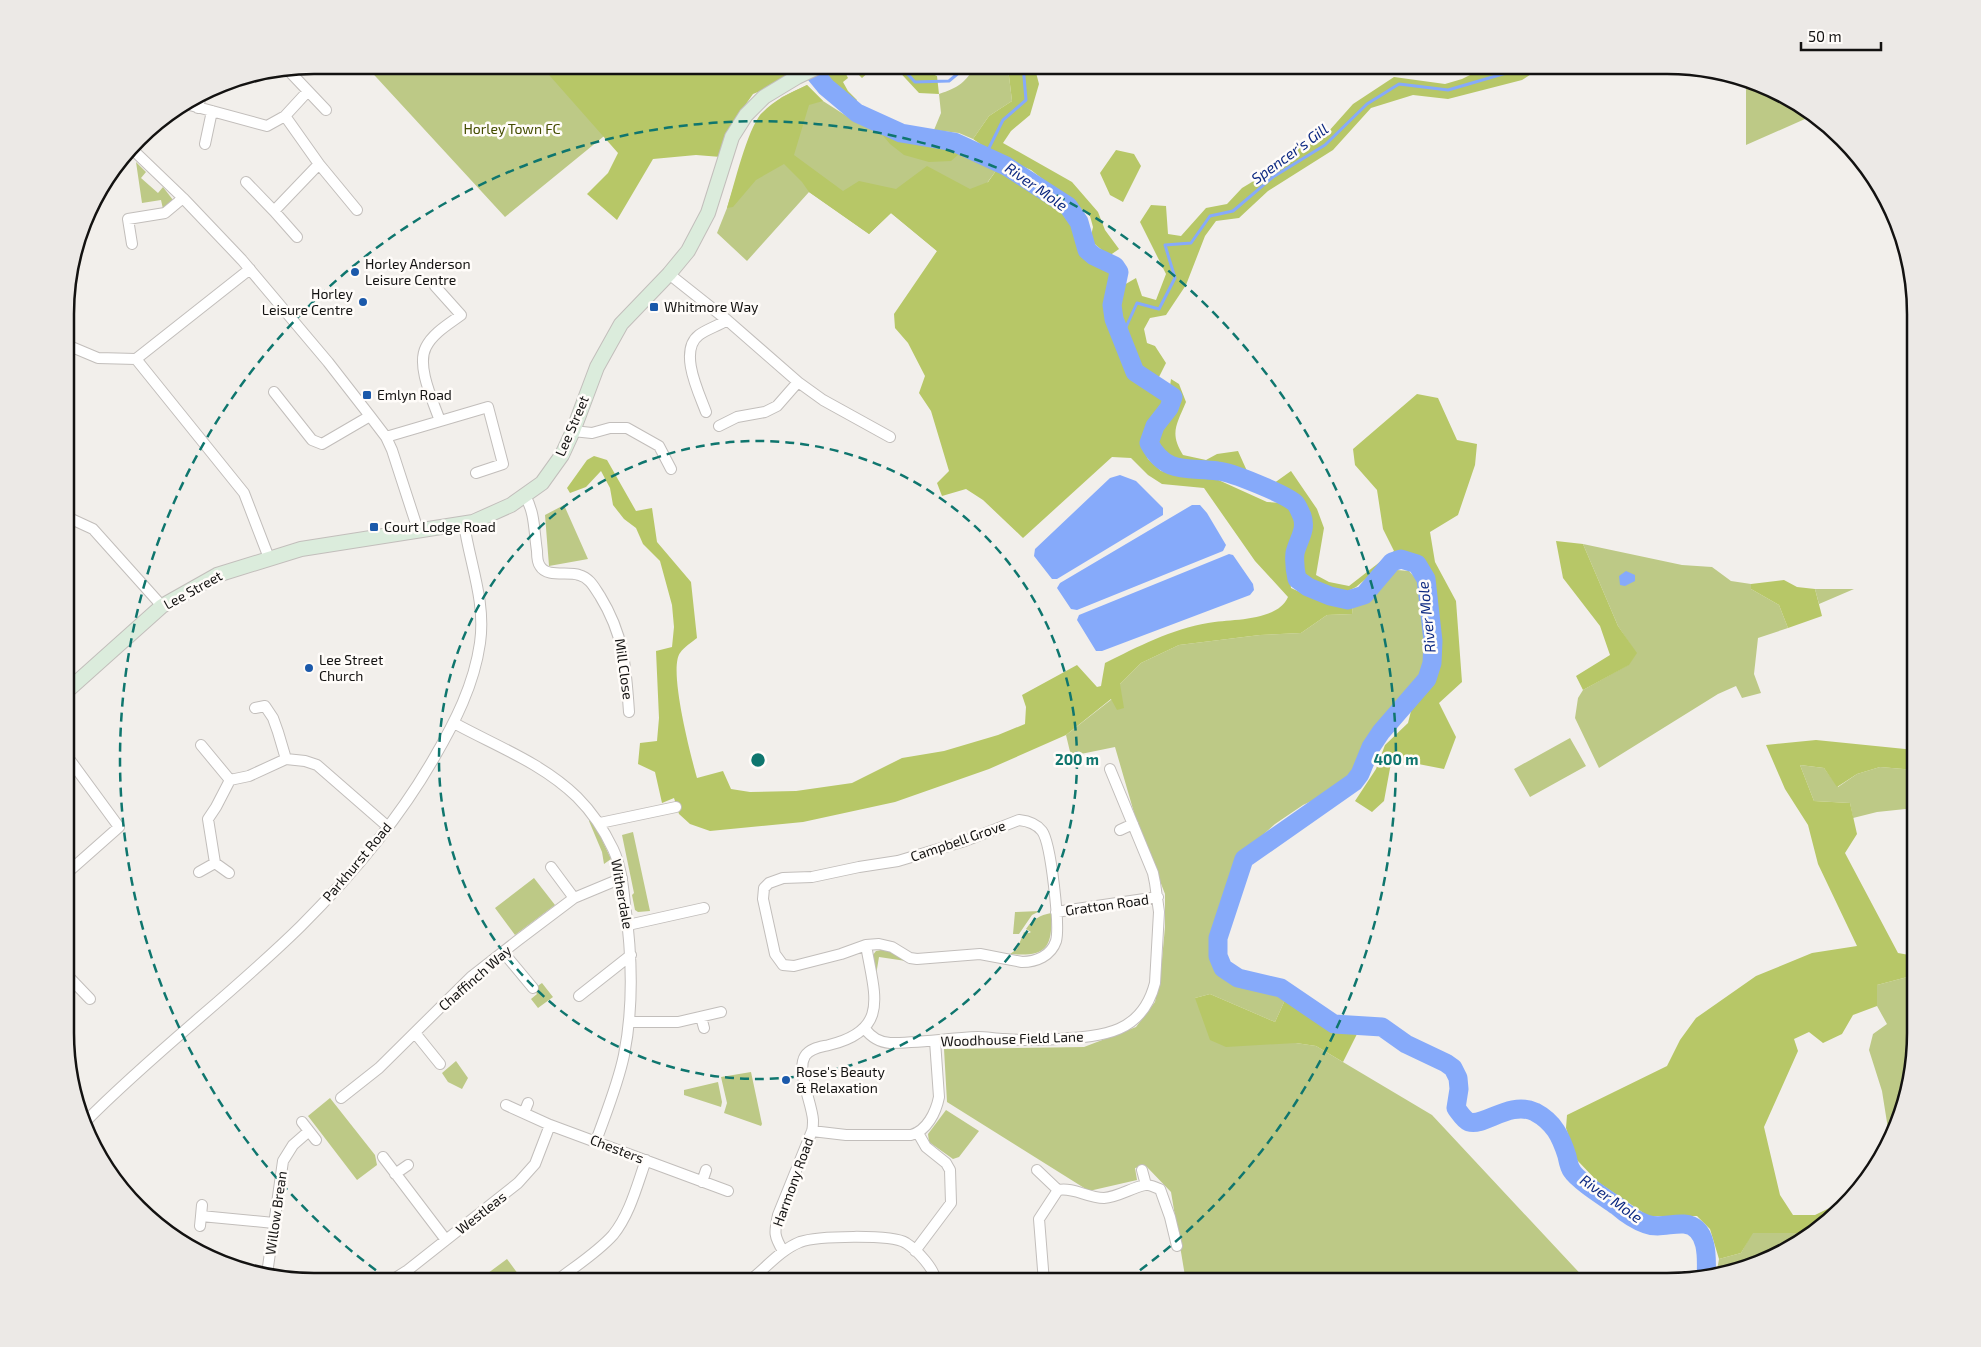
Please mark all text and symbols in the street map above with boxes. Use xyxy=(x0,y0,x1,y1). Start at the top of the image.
scale bar xyxy=(1801,20,1881,52)
text: 50 m xyxy=(1808,27,1842,45)
water label: Spencer's Gill xyxy=(1247,119,1331,187)
park label: Horley Town FC xyxy=(463,120,561,137)
water label: River Mole xyxy=(1002,158,1071,214)
place label: Horley Anderson Leisure Centre xyxy=(365,255,471,288)
marker: Horley Anderson Leisure Centre xyxy=(349,266,361,278)
place label: Horley Leisure Centre xyxy=(262,285,354,318)
marker: Horley Leisure Centre xyxy=(357,296,369,308)
place label: Whitmore Way xyxy=(664,298,759,315)
marker: Whitmore Way xyxy=(648,301,660,313)
place label: Emlyn Road xyxy=(377,386,452,403)
marker: Emlyn Road xyxy=(361,389,373,401)
street label: Lee Street xyxy=(551,393,592,459)
place label: Court Lodge Road xyxy=(384,518,496,535)
marker: Court Lodge Road xyxy=(368,521,380,533)
street label: Lee Street xyxy=(161,567,225,613)
water label: River Mole xyxy=(1413,580,1439,654)
street label: Mill Close xyxy=(612,637,637,701)
place label: Lee Street Church xyxy=(319,651,383,684)
marker: Lee Street Church xyxy=(303,662,315,674)
text: 200 m xyxy=(1055,750,1099,768)
text: 400 m xyxy=(1374,750,1418,768)
centre of rings xyxy=(749,751,767,769)
street label: Campbell Grove xyxy=(908,816,1008,865)
street label: Parkhurst Road xyxy=(319,819,395,905)
street label: Witherdale xyxy=(608,858,637,930)
street label: Gratton Road xyxy=(1064,890,1150,919)
street label: Chaffinch Way xyxy=(435,941,515,1014)
street label: Woodhouse Field Lane xyxy=(940,1028,1084,1049)
place label: Rose's Beauty & Relaxation xyxy=(796,1063,885,1096)
marker: Rose's Beauty & Relaxation xyxy=(780,1074,792,1086)
street label: Chesters xyxy=(588,1131,647,1167)
street label: Harmony Road xyxy=(769,1135,817,1229)
street label: Willow Brean xyxy=(261,1170,290,1256)
water label: River Mole xyxy=(1577,1170,1646,1226)
street label: Westleas xyxy=(452,1188,509,1238)

